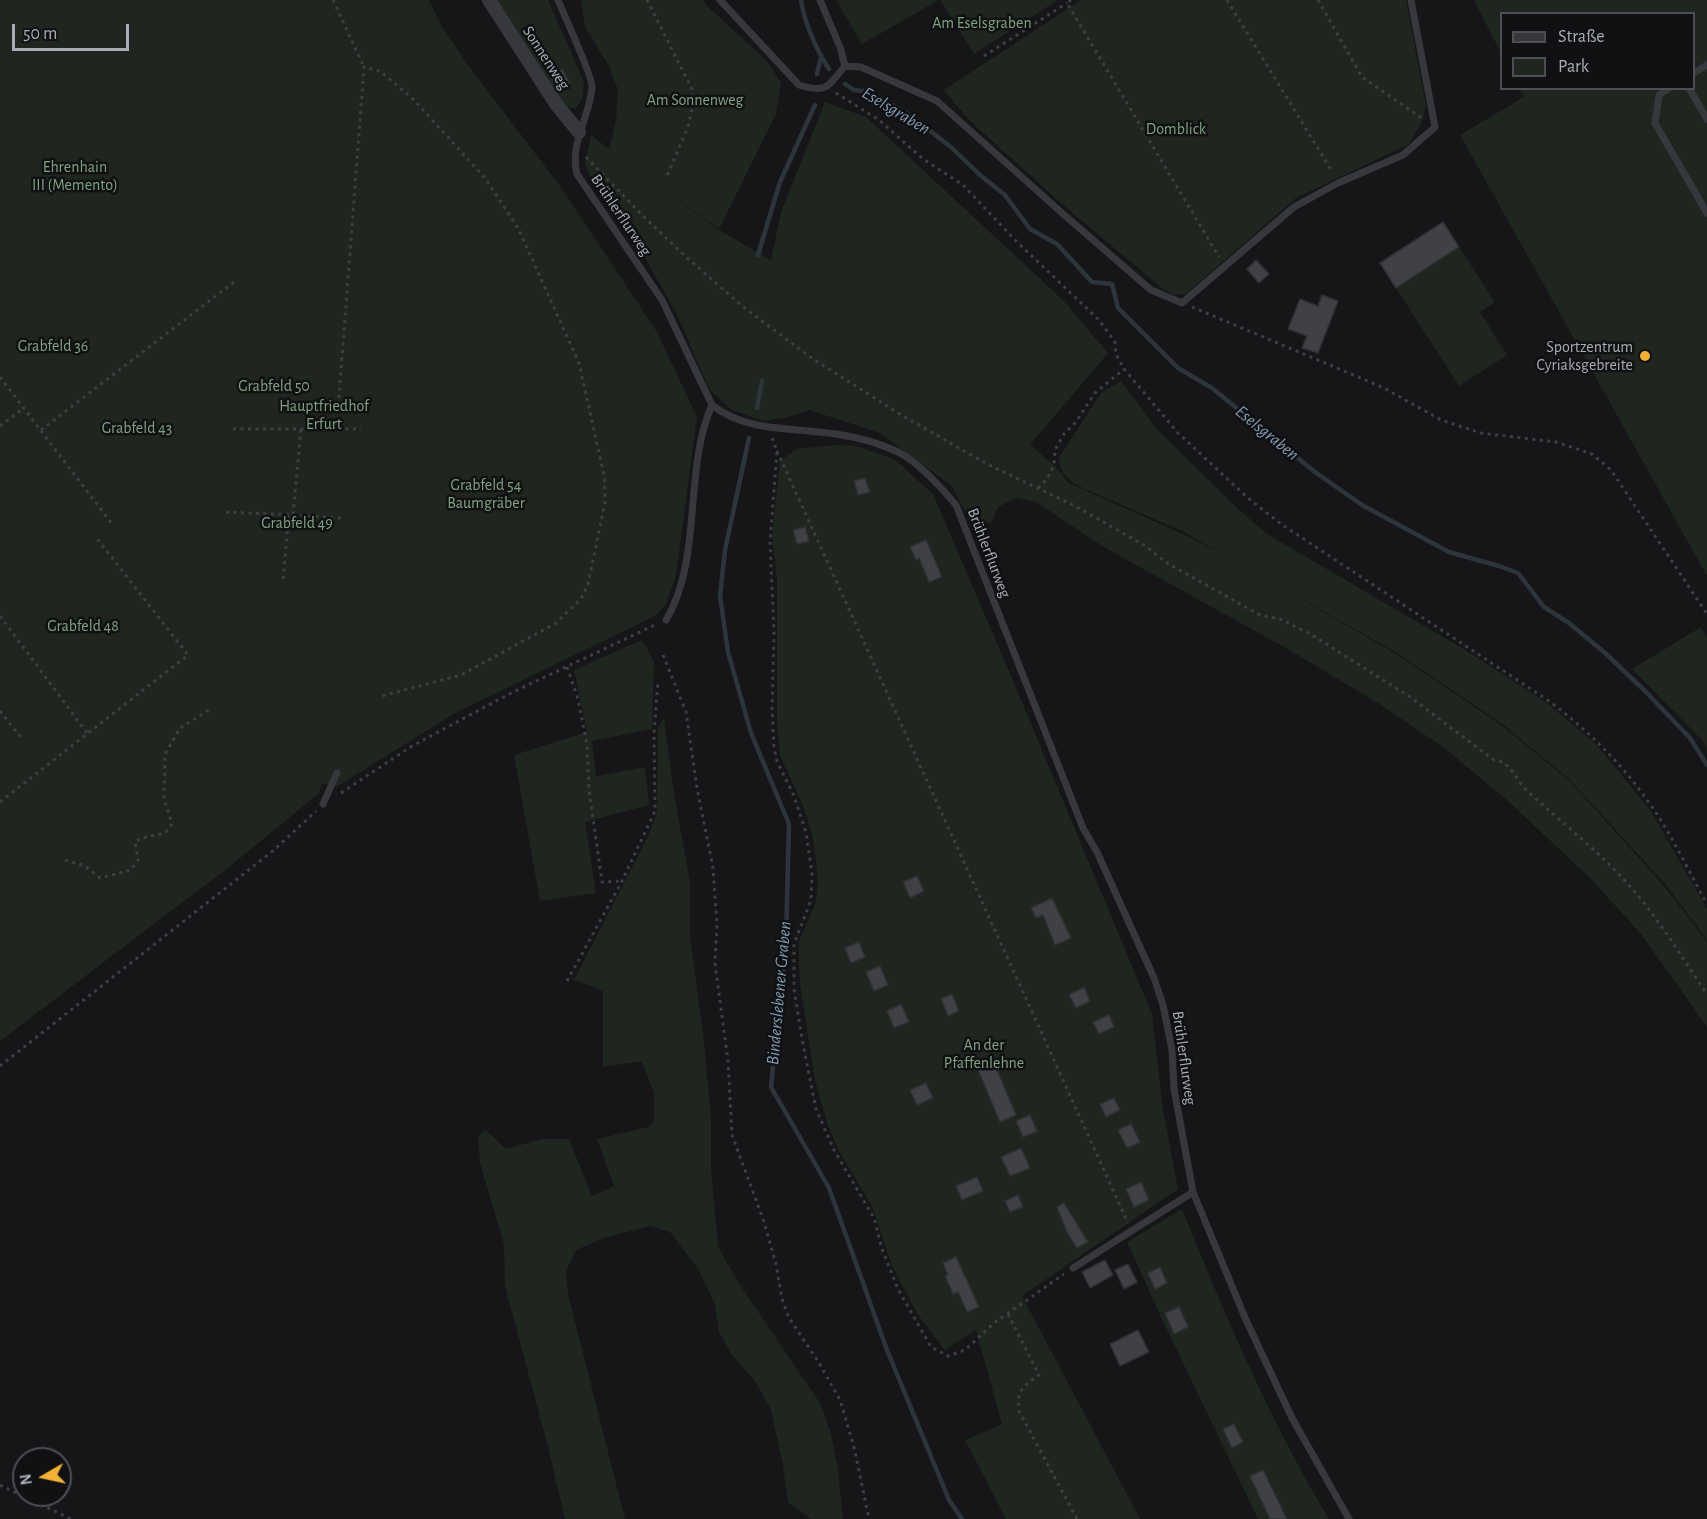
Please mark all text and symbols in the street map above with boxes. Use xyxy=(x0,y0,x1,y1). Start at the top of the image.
scale bar xyxy=(15,12,132,50)
legend xyxy=(1500,12,1695,90)
park label: Am Eselsgraben xyxy=(932,13,1032,33)
street label: Sonnenweg xyxy=(518,23,574,93)
text: 50 m xyxy=(23,25,57,43)
text: Straße xyxy=(1558,28,1604,46)
text: Park xyxy=(1558,58,1589,76)
water label: Eselsgraben xyxy=(858,82,934,140)
park label: Am Sonnenweg xyxy=(647,90,743,110)
park label: Domblick xyxy=(1146,119,1206,139)
park label: Ehrenhain III (Memento) xyxy=(32,157,118,195)
street label: Brühlerflurweg xyxy=(587,170,655,260)
park label: Grabfeld 36 xyxy=(18,336,88,356)
place label: Sportzentrum Cyriaksgebreite xyxy=(1536,337,1633,375)
marker: Sportzentrum Cyriaksgebreite xyxy=(1638,349,1652,363)
park label: Grabfeld 50 xyxy=(238,376,310,396)
park label: Hauptfriedhof Erfurt xyxy=(279,396,369,434)
water label: Eselsgraben xyxy=(1231,401,1303,465)
park label: Grabfeld 43 xyxy=(102,418,172,438)
park label: Grabfeld 54 Baumgräber xyxy=(447,475,525,513)
street label: Brühlerflurweg xyxy=(963,505,1015,601)
park label: Grabfeld 49 xyxy=(261,513,333,533)
park label: Grabfeld 48 xyxy=(47,616,119,636)
water label: Binderslebener Graben xyxy=(762,920,796,1066)
street label: Brühlerflurweg xyxy=(1168,1010,1200,1106)
park label: An der Pfaffenlehne xyxy=(944,1035,1024,1073)
north arrow xyxy=(12,1447,72,1507)
text: N xyxy=(17,1473,35,1486)

